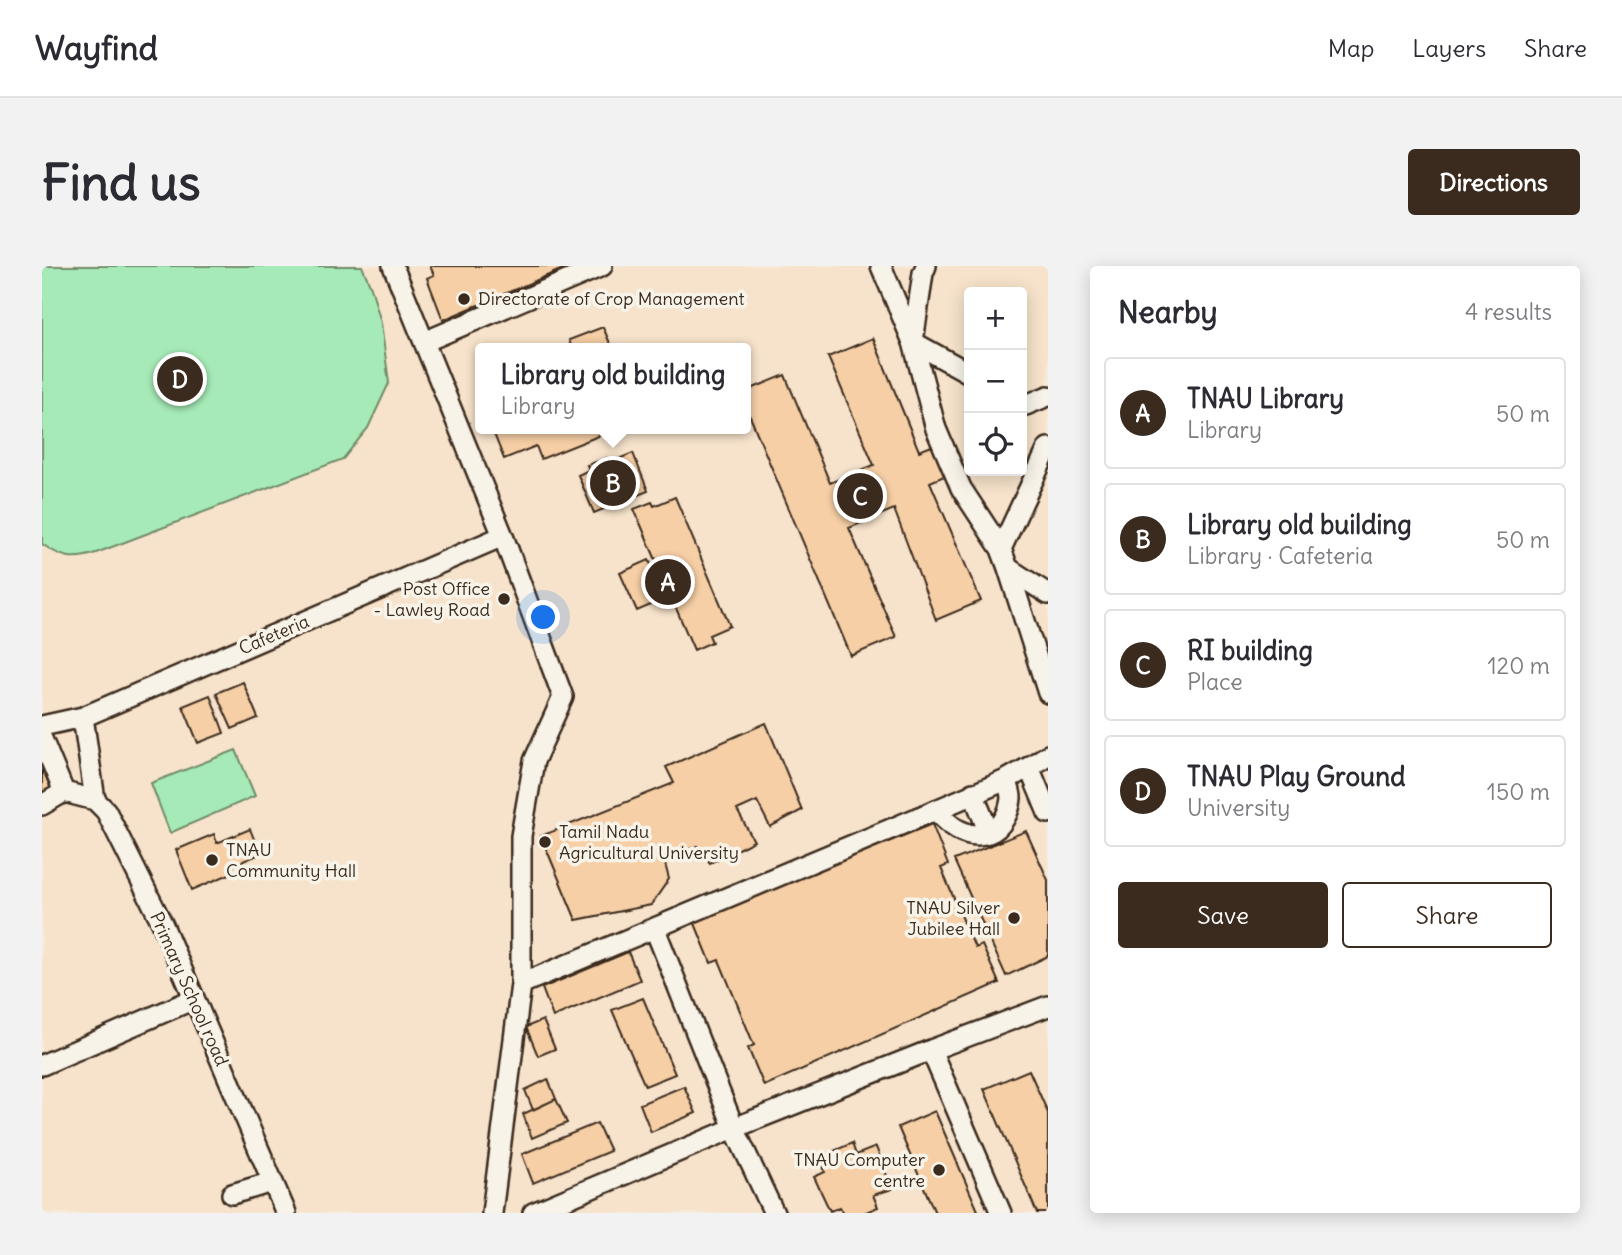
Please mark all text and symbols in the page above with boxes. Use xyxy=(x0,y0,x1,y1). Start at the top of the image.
text: Wayfind xyxy=(35,27,158,69)
text: Map xyxy=(1328,33,1374,63)
text: Layers xyxy=(1412,33,1486,63)
text: Share xyxy=(1524,33,1587,63)
button: Directions xyxy=(1408,149,1580,215)
text: Find us xyxy=(42,152,200,213)
place label: Directorate of Crop Management xyxy=(478,287,745,310)
map controls xyxy=(964,287,1027,476)
button: + xyxy=(964,287,1027,350)
marker: Directorate of Crop Management xyxy=(456,291,472,307)
text: Nearby xyxy=(1118,293,1218,331)
text: 4 results xyxy=(1465,297,1552,326)
popup xyxy=(475,343,751,434)
button: − xyxy=(964,350,1027,413)
pin: D xyxy=(157,353,203,405)
text: Library old building xyxy=(501,358,725,391)
text: TNAU Library xyxy=(1187,382,1344,415)
text: Library xyxy=(501,391,576,420)
text: A xyxy=(1136,399,1150,428)
text: 50 m xyxy=(1496,399,1550,428)
button: locate xyxy=(964,413,1027,476)
text: Library xyxy=(1187,415,1262,444)
pin: B xyxy=(590,457,636,509)
pin: C xyxy=(837,470,883,522)
text: Library old building xyxy=(1187,508,1412,541)
text: B xyxy=(1135,525,1151,554)
text: 50 m xyxy=(1496,525,1550,554)
text: Library · Cafeteria xyxy=(1187,541,1373,570)
pin: A xyxy=(645,556,691,608)
place label: Post Office - Lawley Road xyxy=(373,577,490,621)
marker: Post Office - Lawley Road xyxy=(496,591,512,607)
your location xyxy=(526,600,560,634)
street label: Cafeteria xyxy=(235,609,313,660)
text: RI building xyxy=(1187,634,1313,667)
text: C xyxy=(1135,651,1151,680)
text: 120 m xyxy=(1487,651,1550,680)
text: Place xyxy=(1187,667,1243,696)
text: TNAU Play Ground xyxy=(1187,760,1406,793)
text: D xyxy=(1135,777,1151,806)
text: 150 m xyxy=(1487,777,1550,806)
text: University xyxy=(1187,793,1290,822)
place label: Tamil Nadu Agricultural University xyxy=(559,820,739,864)
marker: Tamil Nadu Agricultural University xyxy=(537,834,553,850)
place label: TNAU Community Hall xyxy=(226,838,356,882)
marker: TNAU Community Hall xyxy=(204,852,220,868)
button: Save xyxy=(1118,882,1328,948)
button: Share xyxy=(1342,882,1552,948)
place label: TNAU Silver Jubilee Hall xyxy=(906,896,1001,940)
street label: Primary School road xyxy=(145,908,234,1070)
marker: TNAU Silver Jubilee Hall xyxy=(1006,910,1022,926)
place label: TNAU Computer centre xyxy=(794,1148,926,1192)
marker: TNAU Computer centre xyxy=(931,1162,947,1178)

